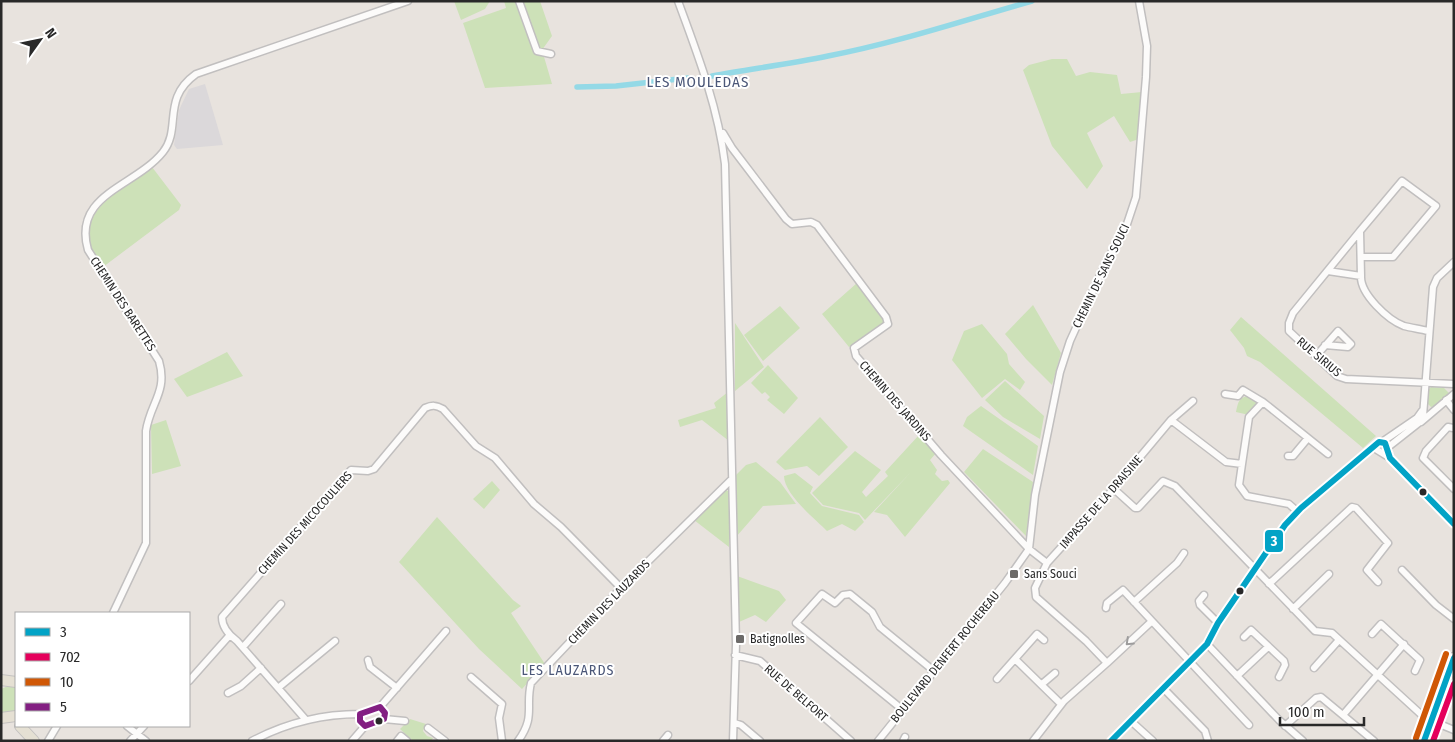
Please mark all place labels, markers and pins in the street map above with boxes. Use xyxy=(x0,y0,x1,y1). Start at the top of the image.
unlabelled marker xyxy=(1418,487,1428,497)
place label: Sans Souci xyxy=(1024,567,1077,581)
marker: Sans Souci xyxy=(1008,568,1020,580)
unlabelled marker xyxy=(1235,586,1245,596)
place label: Batignolles xyxy=(750,632,805,646)
marker: Batignolles xyxy=(734,633,746,645)
unlabelled marker xyxy=(374,716,384,726)

